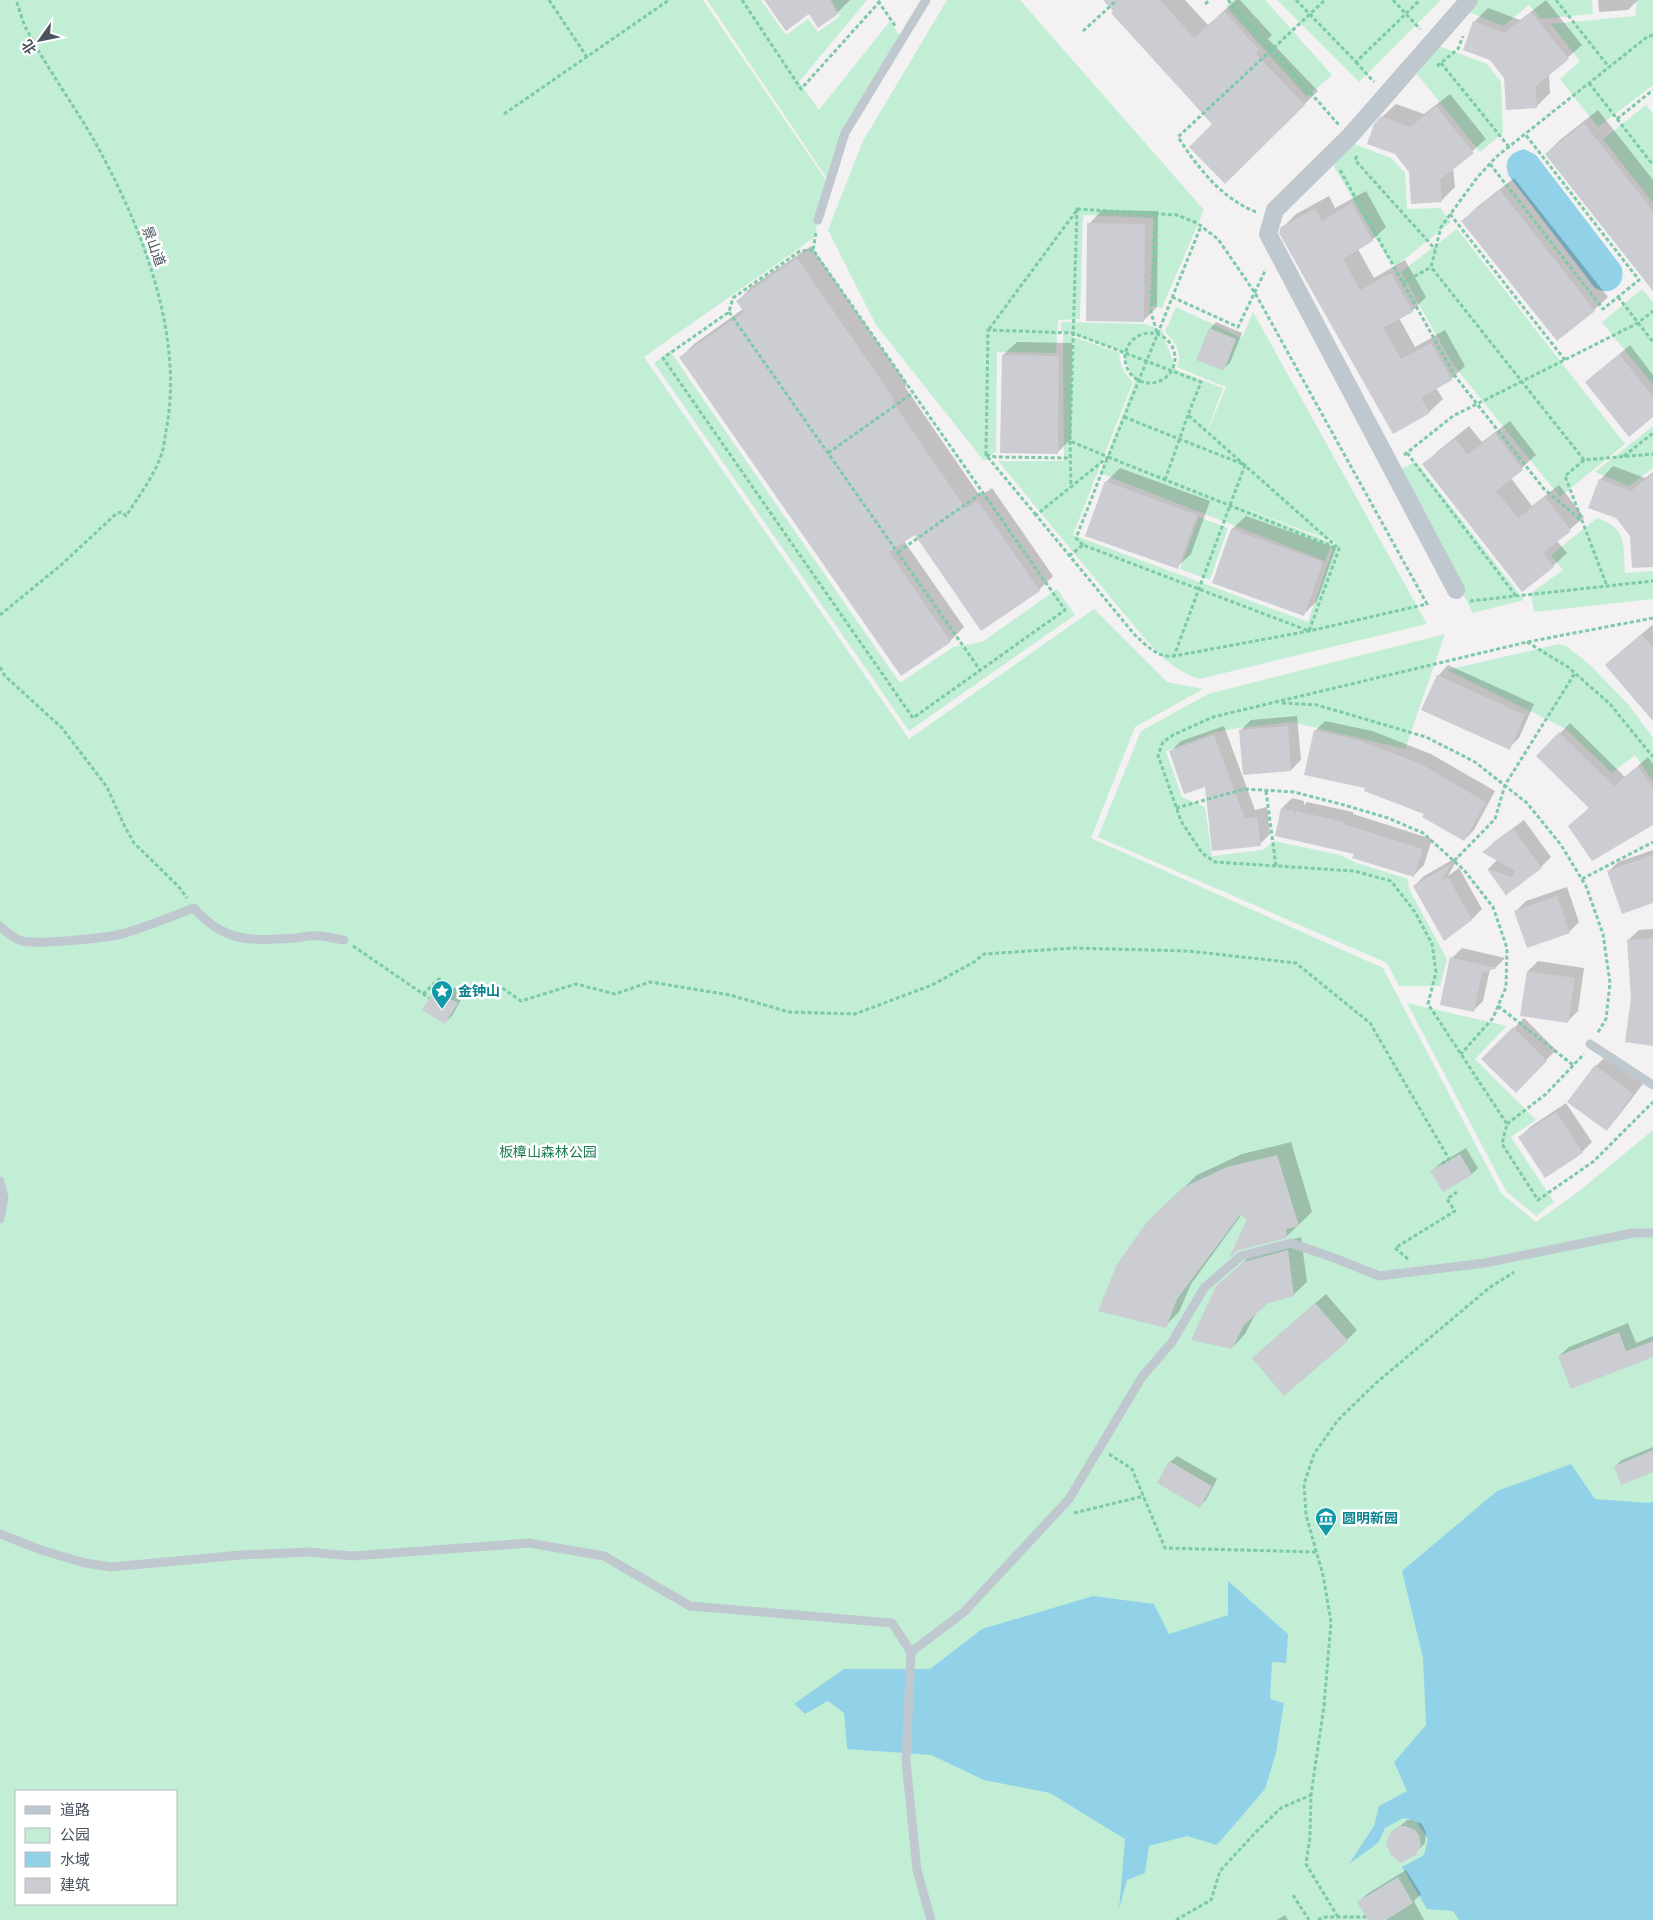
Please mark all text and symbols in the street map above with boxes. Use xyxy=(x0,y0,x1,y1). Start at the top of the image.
north arrow xyxy=(15,15,65,65)
text: 北 xyxy=(19,37,40,57)
street label: 景山道 xyxy=(139,224,169,268)
place icon: 金钟山 xyxy=(430,979,454,1010)
place label: 金钟山 xyxy=(458,983,500,999)
park label: 板樟山森林公园 xyxy=(499,1144,597,1160)
museum icon: 圆明新园 xyxy=(1314,1506,1338,1537)
place label: 圆明新园 xyxy=(1342,1510,1398,1526)
legend xyxy=(15,1790,178,1905)
text: 道路 xyxy=(60,1801,90,1818)
text: 公园 xyxy=(60,1826,90,1843)
text: 水域 xyxy=(60,1851,90,1868)
text: 建筑 xyxy=(60,1876,90,1893)

